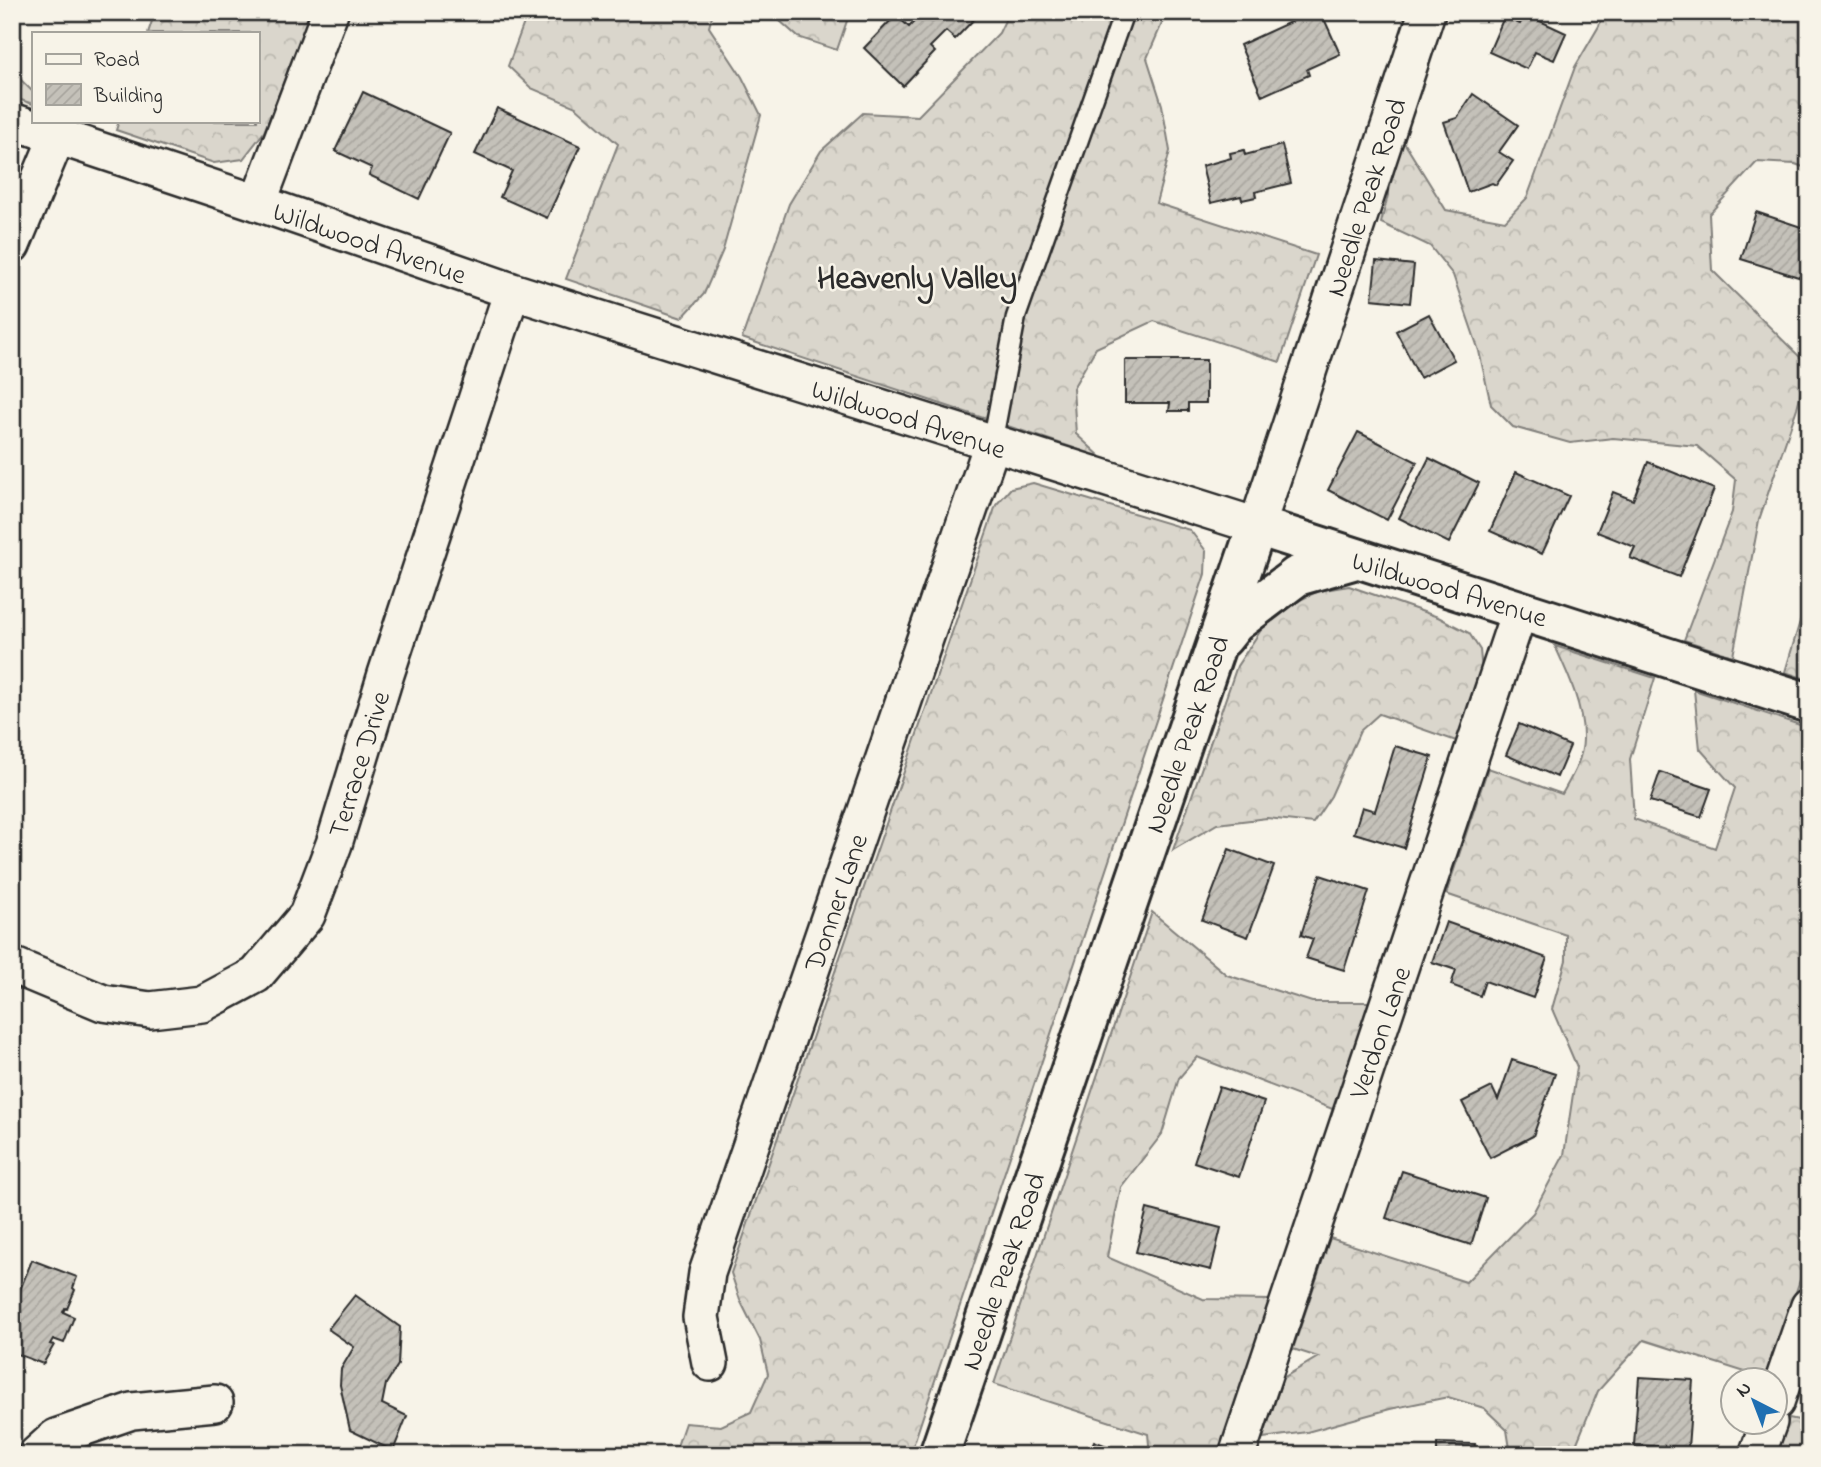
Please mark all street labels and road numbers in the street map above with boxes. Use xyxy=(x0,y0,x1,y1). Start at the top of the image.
street label: Needle Peak Road xyxy=(1317,93,1420,303)
street label: Wildwood Avenue xyxy=(267,193,472,298)
street label: Wildwood Avenue xyxy=(805,371,1011,472)
street label: Wildwood Avenue xyxy=(1346,542,1552,641)
street label: Needle Peak Road xyxy=(1136,631,1242,839)
street label: Terrace Drive xyxy=(320,686,403,843)
street label: Donner Lane xyxy=(795,829,881,978)
street label: Verdon Lane xyxy=(1340,961,1424,1106)
street label: Needle Peak Road xyxy=(952,1168,1058,1376)

